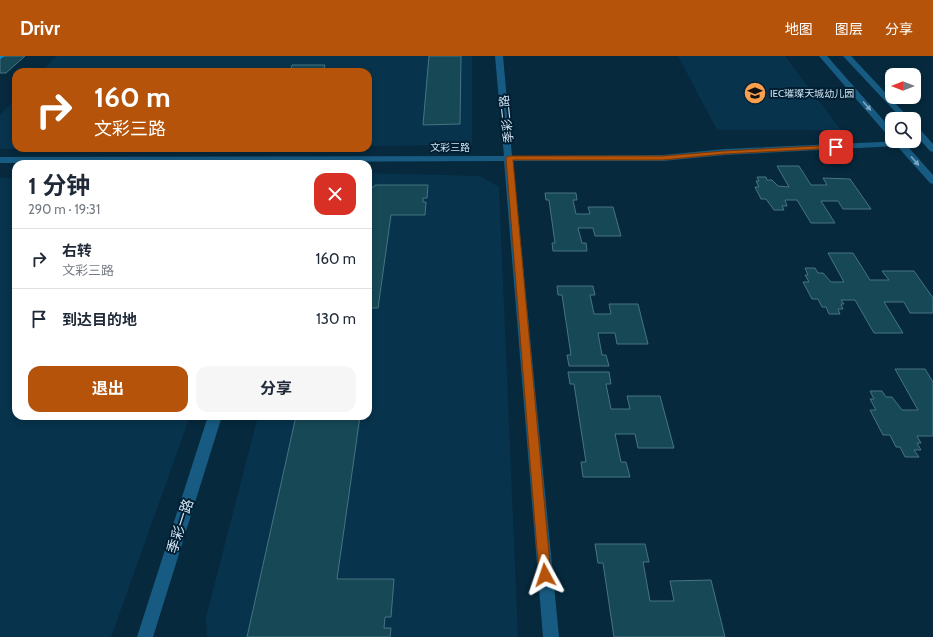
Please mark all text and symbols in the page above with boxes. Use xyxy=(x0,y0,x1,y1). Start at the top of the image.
text: Drivr xyxy=(20,17,60,40)
text: 地图 xyxy=(785,20,813,38)
text: 图层 xyxy=(835,20,863,38)
text: 分享 xyxy=(885,20,913,38)
north arrow xyxy=(885,68,921,104)
map controls xyxy=(885,68,921,148)
text: 160 m xyxy=(94,80,170,114)
school or university icon: IEC璀璨天城幼儿园 xyxy=(742,80,768,106)
icon: right xyxy=(28,84,80,136)
place label: IEC璀璨天城幼儿园 xyxy=(770,87,854,100)
street label: 季彩二路 xyxy=(496,94,516,144)
one-way arrow xyxy=(863,101,872,112)
button: search xyxy=(885,112,921,148)
text: 文彩三路 xyxy=(94,118,166,140)
pin xyxy=(819,130,853,164)
icon: arrive xyxy=(825,136,847,158)
street label: 文彩三路 xyxy=(430,141,470,154)
one-way arrow xyxy=(911,156,920,166)
text: 1 分钟 xyxy=(28,171,90,200)
button: close xyxy=(314,173,356,215)
text: 290 m · 19:31 xyxy=(28,201,100,217)
text: 右转 xyxy=(62,242,92,260)
icon: right xyxy=(28,248,50,270)
text: 160 m xyxy=(316,250,356,268)
text: 文彩三路 xyxy=(62,262,114,278)
icon: arrive xyxy=(28,308,50,330)
text: 130 m xyxy=(316,310,356,328)
text: 到达目的地 xyxy=(62,311,137,329)
button: 退出 xyxy=(28,366,188,412)
button: 分享 xyxy=(196,366,356,412)
street label: 季彩一路 xyxy=(163,497,197,555)
position arrow xyxy=(524,554,566,596)

